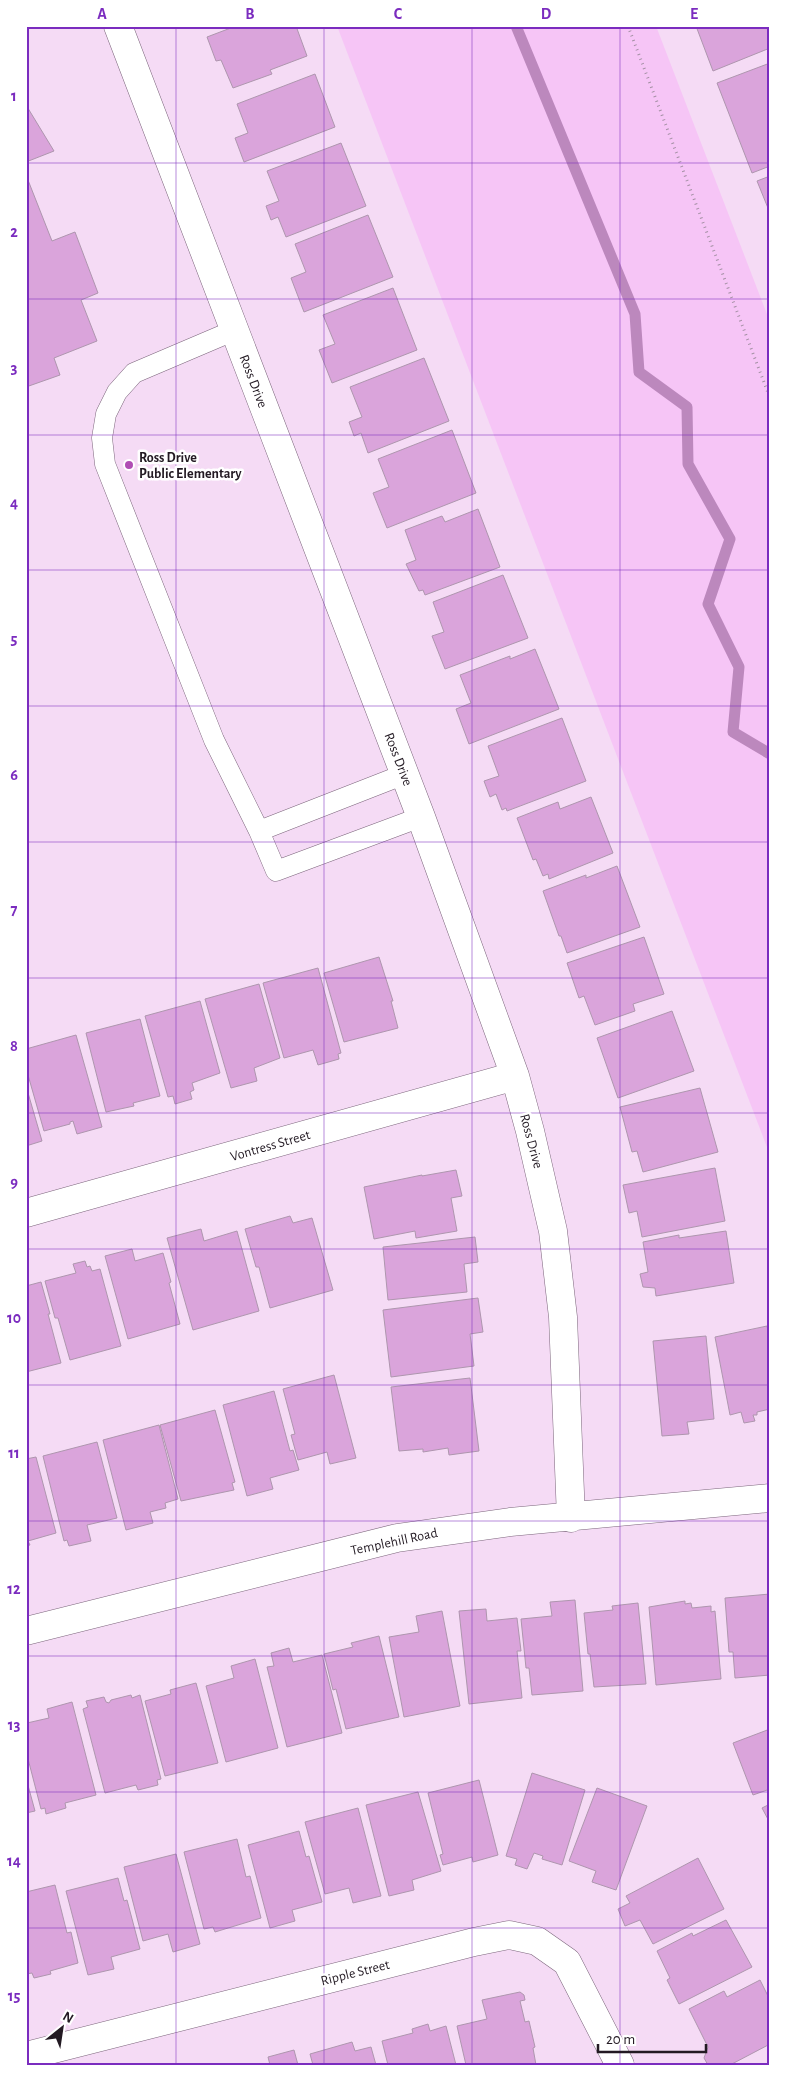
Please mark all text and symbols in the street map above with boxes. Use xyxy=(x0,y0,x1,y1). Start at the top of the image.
text: A xyxy=(97,6,107,22)
text: B xyxy=(245,6,255,22)
text: C xyxy=(394,6,403,22)
text: D xyxy=(541,6,552,22)
text: E xyxy=(690,6,698,22)
text: 1 xyxy=(11,88,17,104)
text: 2 xyxy=(10,224,18,240)
street label: Ross Drive xyxy=(237,353,270,410)
text: 3 xyxy=(11,360,18,376)
place label: Ross Drive Public Elementary xyxy=(139,451,242,481)
marker: Ross Drive Public Elementary xyxy=(123,459,135,471)
text: 4 xyxy=(10,495,18,511)
text: 5 xyxy=(11,631,18,647)
street label: Ross Drive xyxy=(382,731,415,788)
text: 6 xyxy=(10,767,18,783)
text: 7 xyxy=(11,902,18,918)
text: 8 xyxy=(10,1038,18,1054)
street label: Ross Drive xyxy=(517,1112,545,1170)
street label: Vontress Street xyxy=(229,1128,312,1164)
text: 9 xyxy=(10,1174,18,1190)
text: 10 xyxy=(7,1310,21,1326)
text: 11 xyxy=(8,1445,20,1461)
street label: Templehill Road xyxy=(350,1526,439,1558)
text: 12 xyxy=(7,1581,21,1597)
text: 13 xyxy=(8,1717,20,1733)
text: 14 xyxy=(7,1853,21,1869)
street label: Ripple Street xyxy=(319,1958,392,1988)
text: 15 xyxy=(8,1988,20,2004)
north arrow xyxy=(38,2004,88,2054)
text: N xyxy=(60,2009,76,2026)
scale bar xyxy=(598,2021,706,2053)
text: 20 m xyxy=(606,2032,635,2047)

